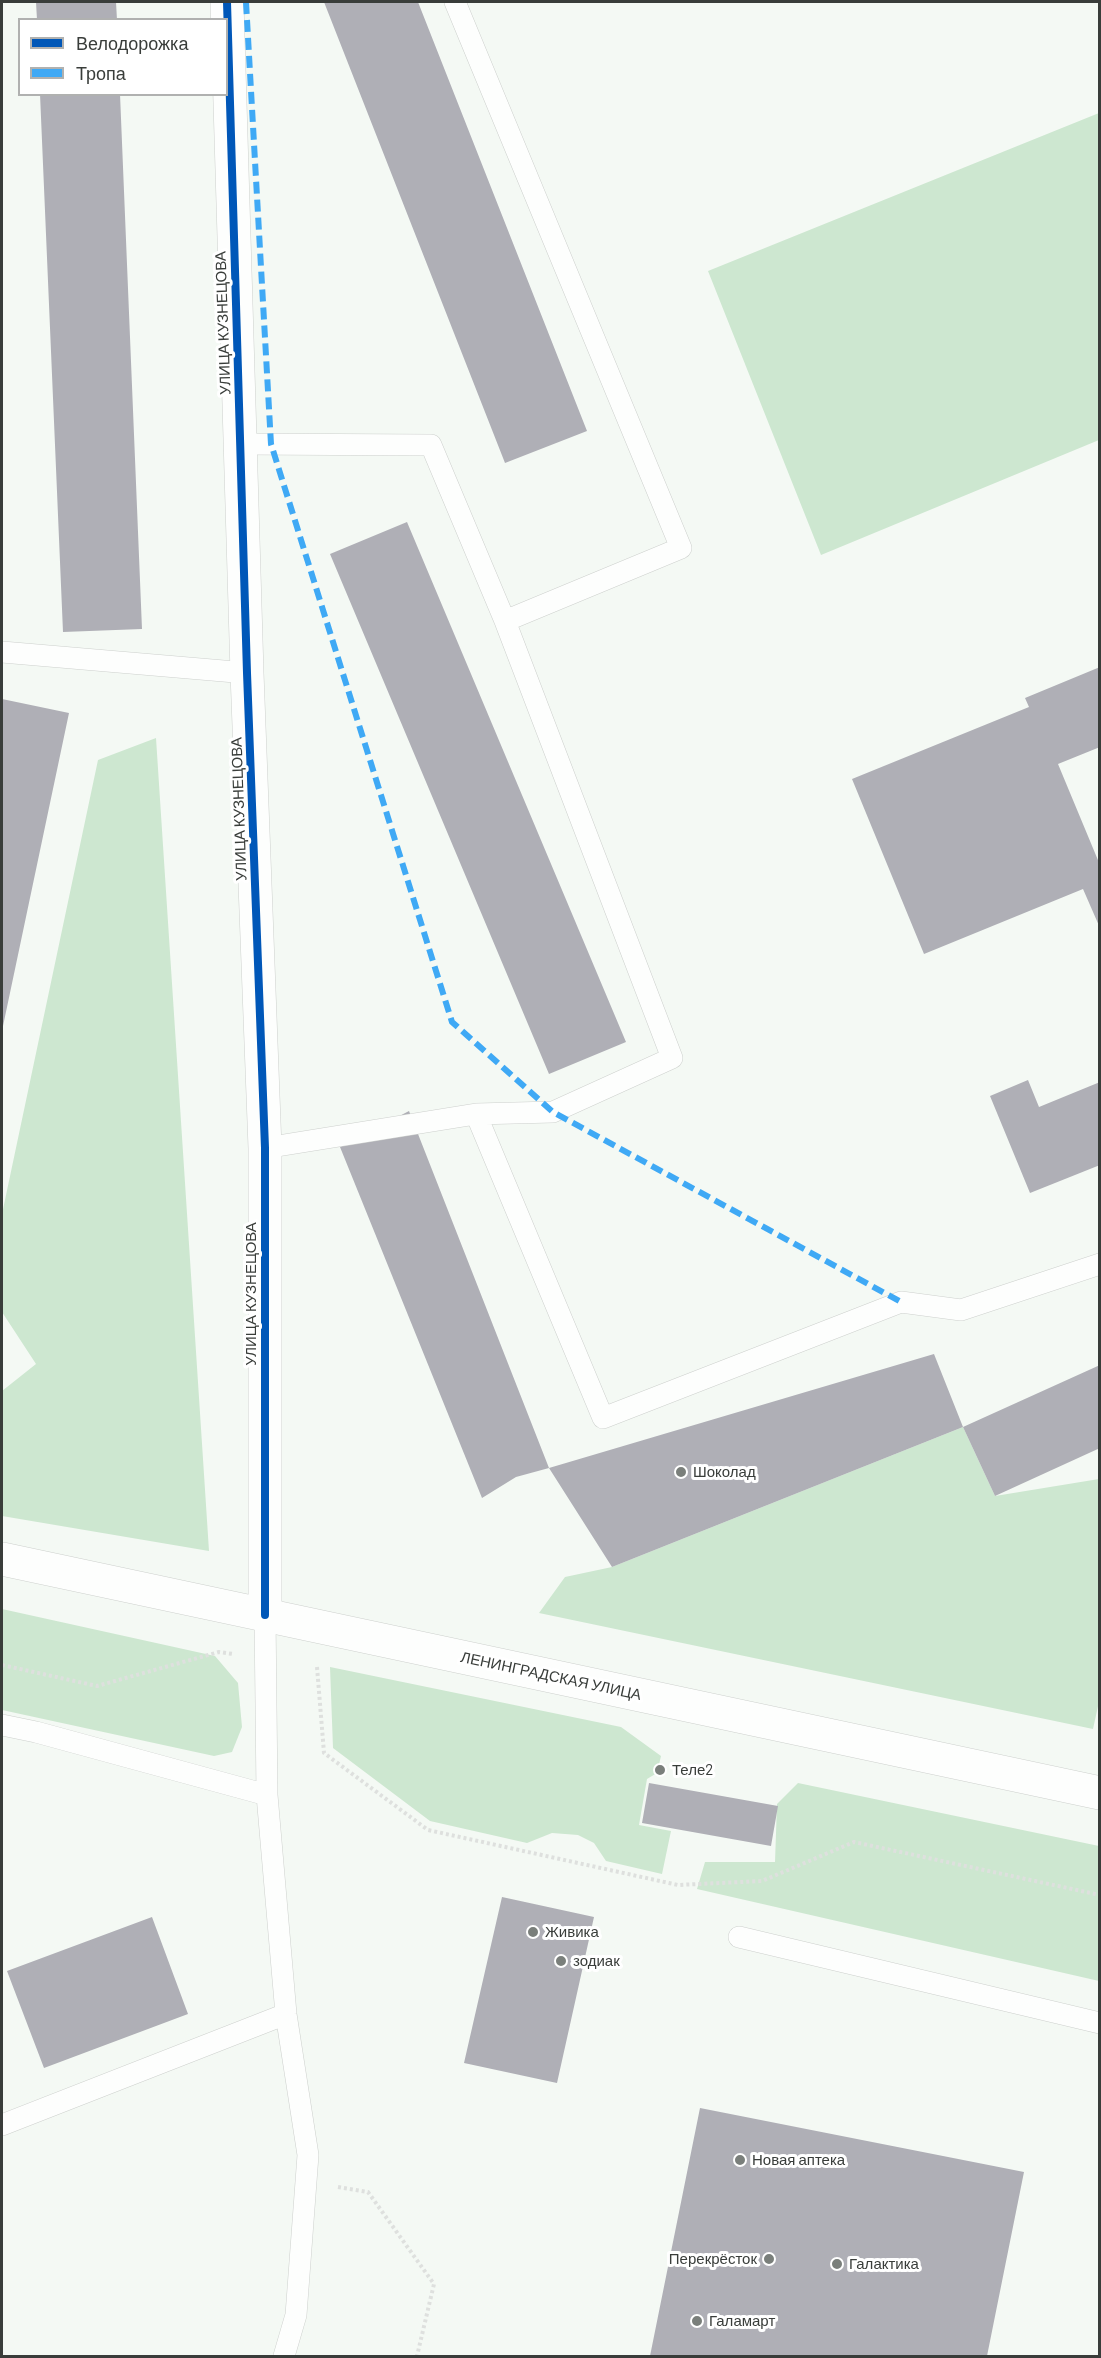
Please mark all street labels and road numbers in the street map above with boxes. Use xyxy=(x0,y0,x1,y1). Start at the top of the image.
street label: УЛИЦА КУЗНЕЦОВА xyxy=(211,251,235,395)
street label: УЛИЦА КУЗНЕЦОВА xyxy=(227,737,251,881)
street label: УЛИЦА КУЗНЕЦОВА xyxy=(242,1222,260,1366)
street label: ЛЕНИНГРАДСКАЯ УЛИЦА xyxy=(459,1648,643,1704)

